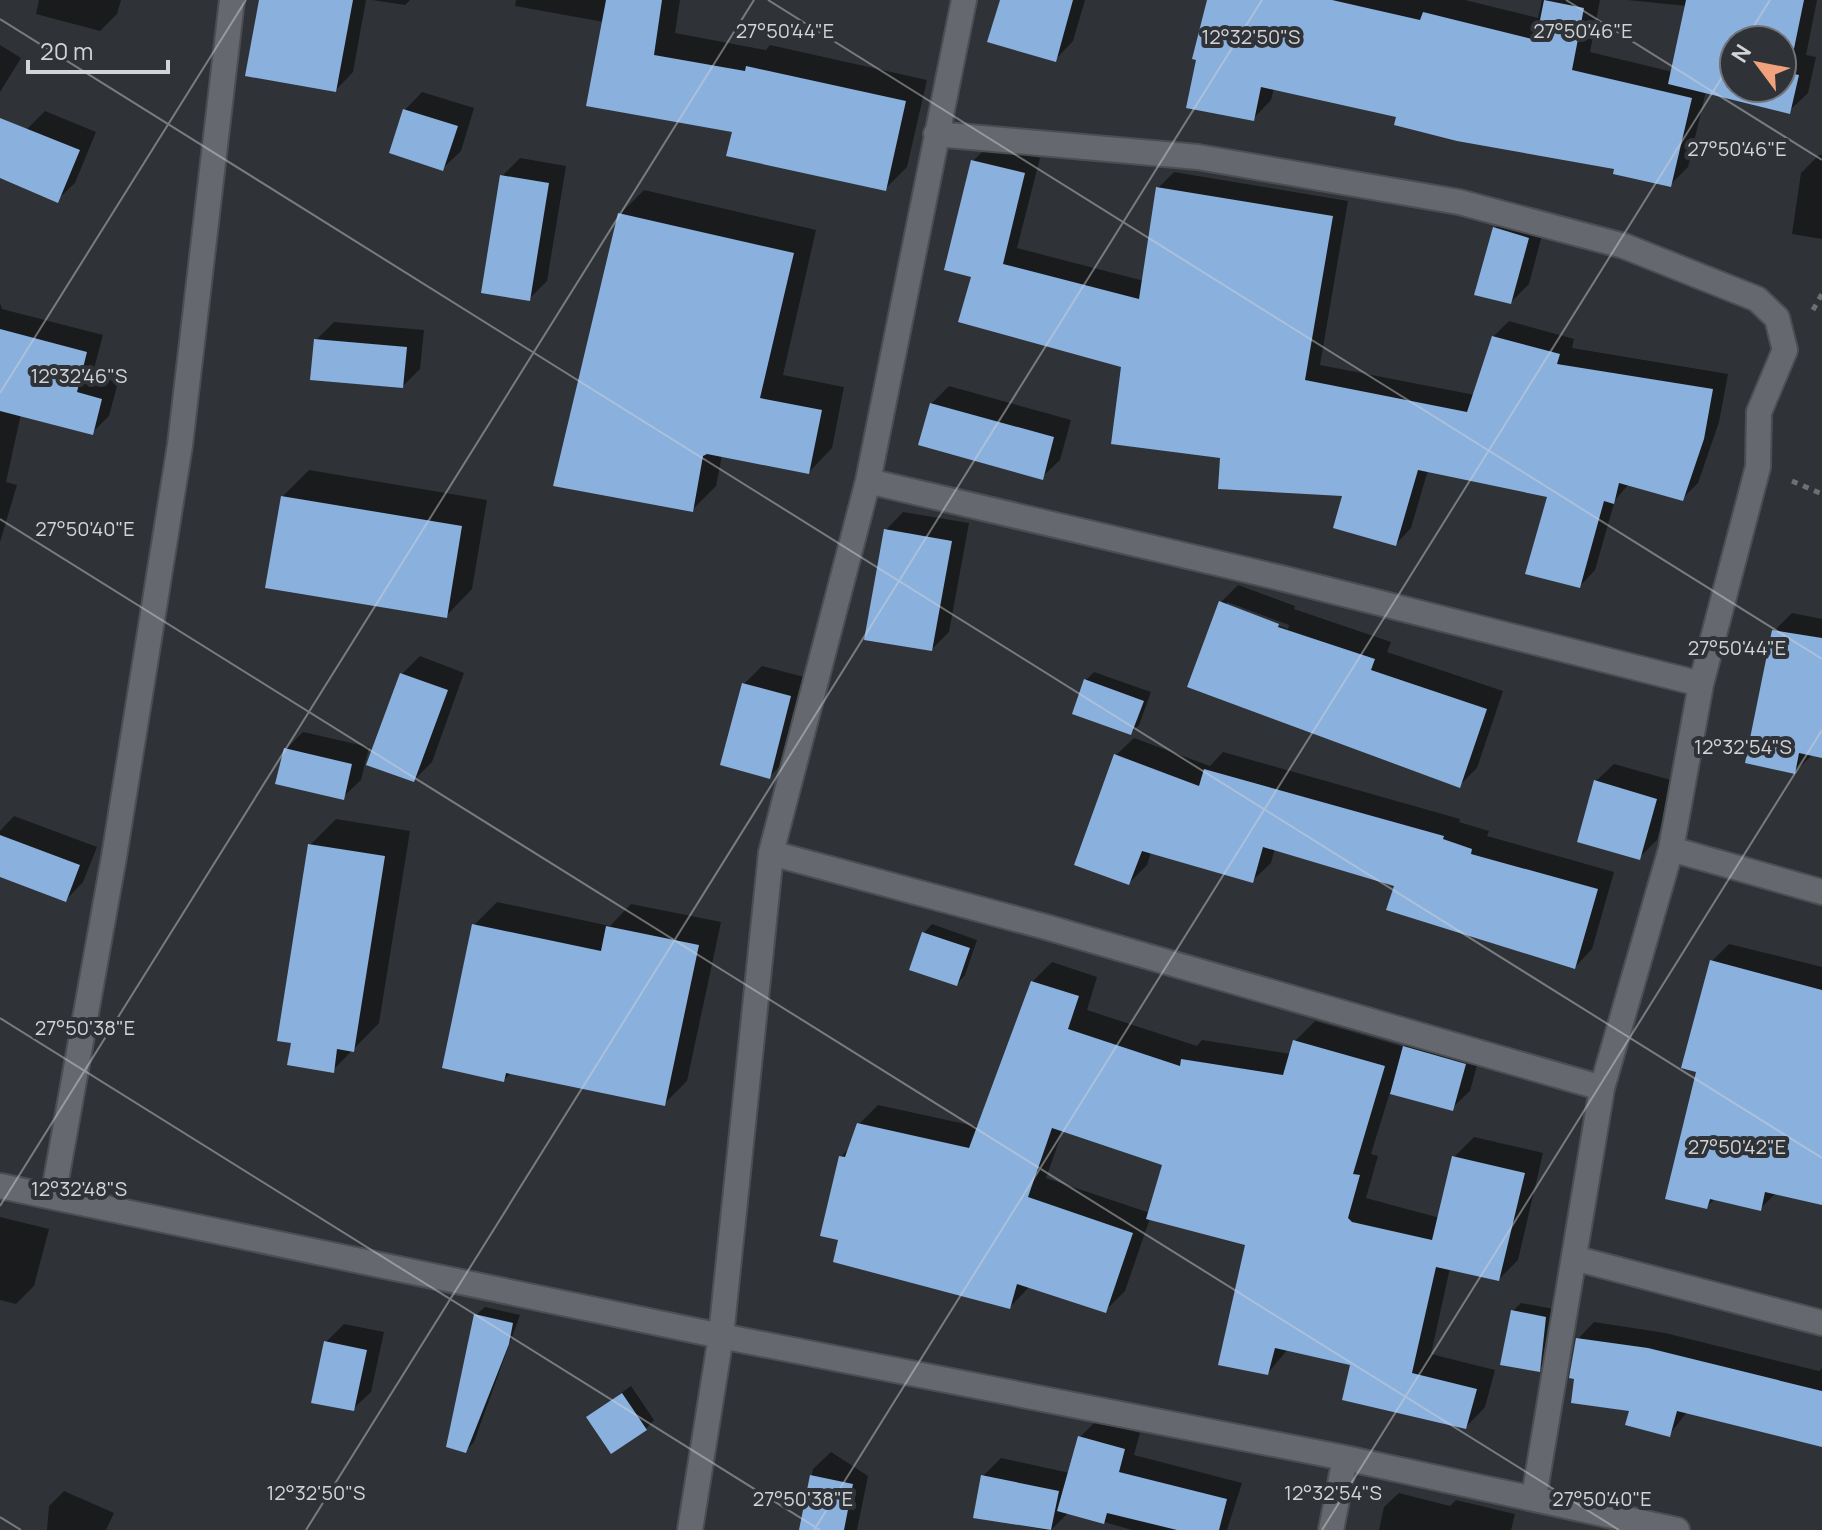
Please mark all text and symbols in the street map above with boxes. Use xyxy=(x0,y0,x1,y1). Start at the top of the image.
text: 27°50'44"E xyxy=(736,17,834,44)
text: 27°50'46"E xyxy=(1533,17,1633,44)
text: 12°32'50"S xyxy=(1202,23,1300,50)
scale bar xyxy=(28,24,168,74)
north arrow xyxy=(1718,24,1798,104)
text: 20 m xyxy=(40,34,93,67)
text: N xyxy=(1724,39,1758,68)
text: 27°50'46"E xyxy=(1687,135,1787,162)
text: 12°32'46"S xyxy=(31,362,127,389)
text: 27°50'40"E xyxy=(35,515,135,542)
text: 27°50'44"E xyxy=(1688,634,1786,661)
text: 12°32'54"S xyxy=(1694,733,1792,760)
text: 27°50'38"E xyxy=(35,1014,135,1041)
text: 27°50'42"E xyxy=(1688,1133,1786,1160)
text: 12°32'48"S xyxy=(31,1175,127,1202)
text: 12°32'50"S xyxy=(267,1479,365,1506)
text: 12°32'54"S xyxy=(1284,1479,1382,1506)
text: 27°50'38"E xyxy=(753,1485,853,1512)
text: 27°50'40"E xyxy=(1552,1485,1652,1512)

